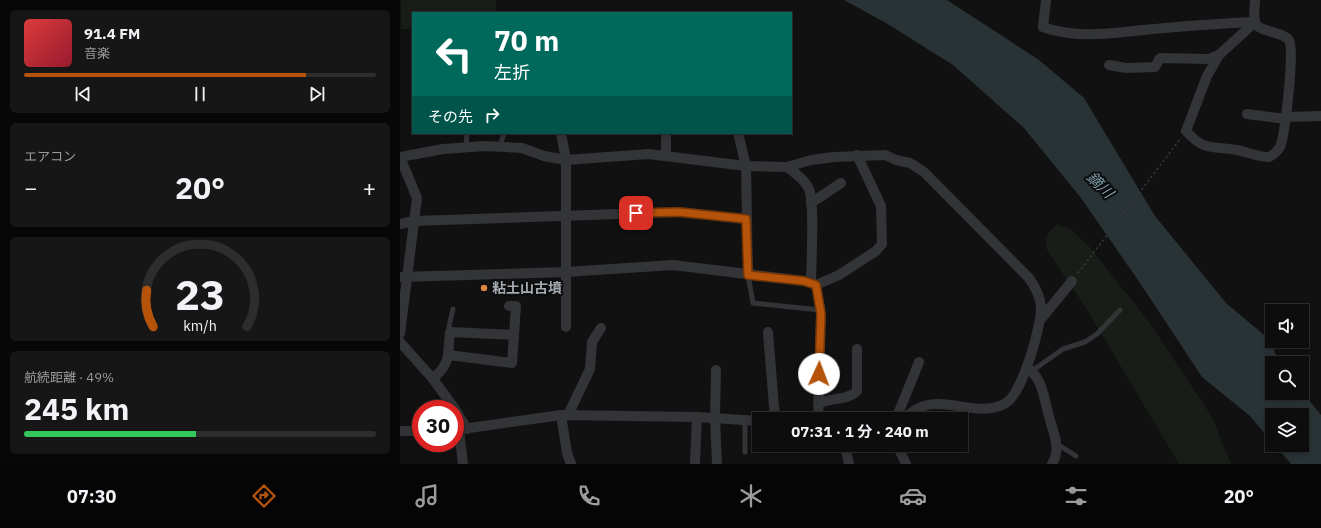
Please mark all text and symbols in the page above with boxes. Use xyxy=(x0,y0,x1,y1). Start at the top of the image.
text: 70 m xyxy=(494,22,559,59)
text: 91.4 FM xyxy=(84,24,140,43)
icon: left xyxy=(428,28,480,80)
text: 音楽 xyxy=(84,45,110,62)
text: 左折 xyxy=(494,61,530,84)
icon: previous xyxy=(72,83,94,105)
icon: pause xyxy=(189,83,211,105)
icon: next xyxy=(306,83,328,105)
icon: right xyxy=(481,104,503,126)
text: その先 xyxy=(428,107,473,126)
text: エアコン xyxy=(24,148,76,165)
water label: 鏑川 xyxy=(1083,167,1119,203)
text: 20° xyxy=(175,168,225,207)
text: − xyxy=(24,173,37,202)
text: + xyxy=(363,173,376,202)
pin xyxy=(619,196,653,230)
icon: arrive xyxy=(625,202,647,224)
text: 23 xyxy=(175,266,225,320)
place label: 粘土山古墳 xyxy=(492,279,562,297)
marker: 粘土山古墳 xyxy=(479,283,489,293)
map controls xyxy=(1265,304,1309,452)
button: sound xyxy=(1265,304,1309,348)
text: km/h xyxy=(183,315,217,334)
position arrow xyxy=(798,353,840,395)
button: search xyxy=(1265,356,1309,400)
text: 航続距離 · 49% xyxy=(24,369,114,386)
text: 245 km xyxy=(24,389,129,428)
speed limit sign: 30 xyxy=(412,400,464,452)
button: layers xyxy=(1265,408,1309,452)
text: 07:31 · 1 分 · 240 m xyxy=(791,422,929,441)
icon: directions xyxy=(250,482,278,510)
icon: music xyxy=(413,482,441,510)
icon: phone xyxy=(575,482,603,510)
icon: climate xyxy=(737,482,765,510)
icon: car xyxy=(899,482,927,510)
icon: filters xyxy=(1062,482,1090,510)
text: 07:30 xyxy=(67,485,116,508)
text: 20° xyxy=(1224,485,1254,508)

